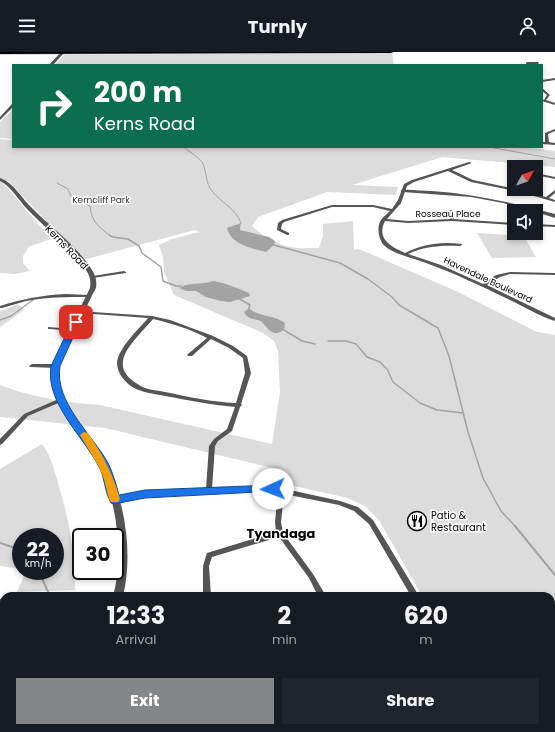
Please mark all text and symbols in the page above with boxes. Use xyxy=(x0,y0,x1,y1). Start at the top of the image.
text: Turnly xyxy=(248,14,307,39)
icon: menu xyxy=(16,15,38,37)
icon: person xyxy=(517,15,539,37)
text: 200 m xyxy=(94,73,182,112)
icon: right xyxy=(28,80,80,132)
text: Kerns Road xyxy=(94,111,195,136)
north arrow xyxy=(507,160,543,196)
map controls xyxy=(507,160,543,240)
park label: Kerncliff Park xyxy=(72,194,130,206)
button: sound xyxy=(507,204,543,240)
street label: Rosseau Place xyxy=(415,208,481,220)
street label: Kerns Road xyxy=(42,222,92,273)
street label: Havendale Boulevard xyxy=(442,254,534,306)
pin xyxy=(59,305,93,339)
icon: arrive xyxy=(65,311,87,333)
position arrow xyxy=(252,468,294,510)
place label: Patio & Restaurant xyxy=(431,508,486,535)
restaurant icon: Patio & Restaurant xyxy=(406,510,428,532)
district label: Tyandaga xyxy=(247,524,316,543)
speed limit sign: 30 xyxy=(72,528,124,580)
text: 22 xyxy=(27,535,49,563)
text: km/h xyxy=(25,556,51,571)
text: 12:33 xyxy=(107,599,165,632)
text: 2 xyxy=(278,599,291,632)
text: 620 xyxy=(404,599,448,632)
text: Arrival xyxy=(116,630,156,649)
text: min xyxy=(272,630,297,649)
text: m xyxy=(419,630,433,649)
button: Exit xyxy=(16,678,274,724)
button: Share xyxy=(282,678,539,724)

